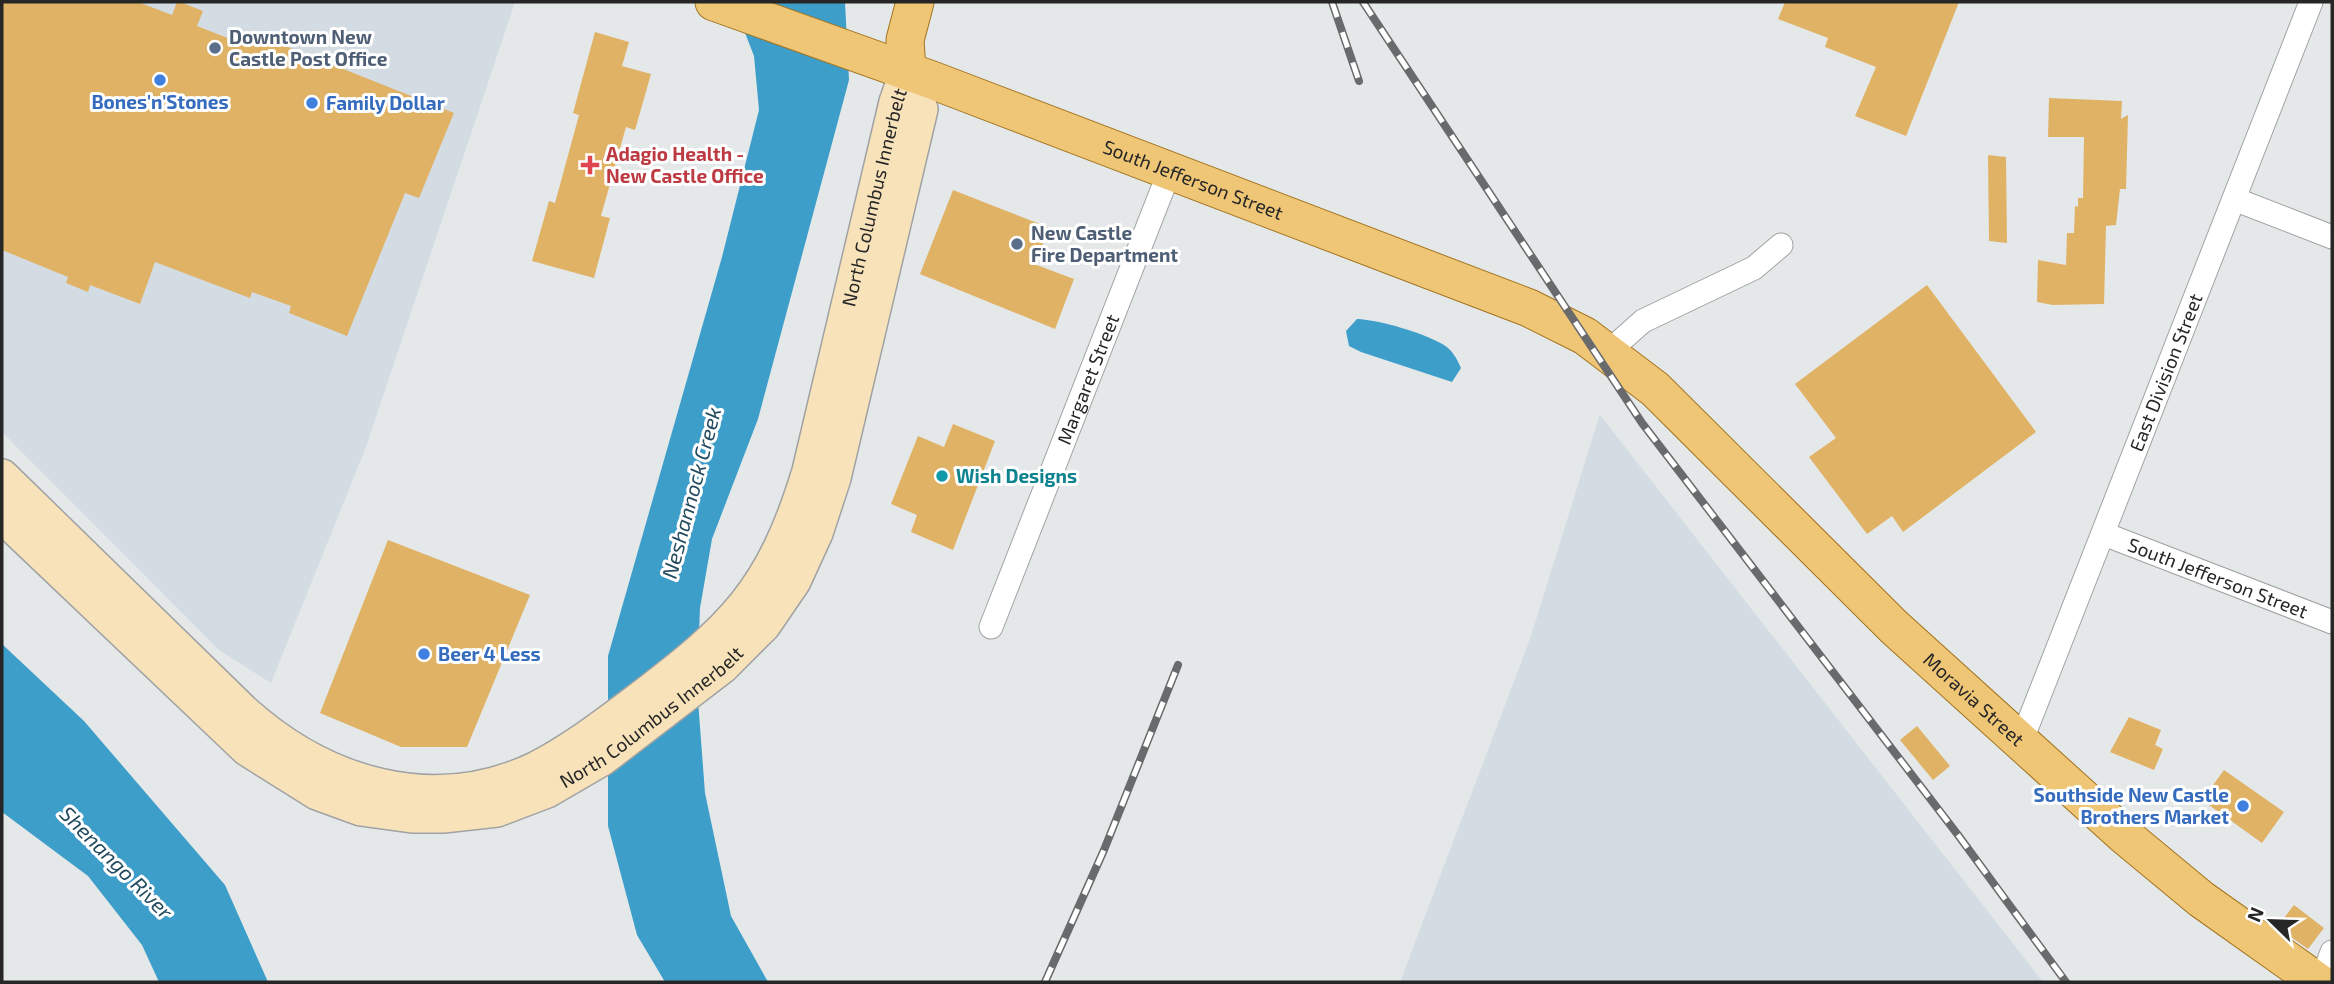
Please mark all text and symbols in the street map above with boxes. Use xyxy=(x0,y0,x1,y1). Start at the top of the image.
place label: Downtown New Castle Post Office xyxy=(229,25,388,70)
marker: Downtown New Castle Post Office xyxy=(207,40,223,56)
marker: Bones'n'Stones xyxy=(152,72,168,88)
street label: North Columbus Innerbelt xyxy=(836,85,911,309)
place label: Bones'n'Stones xyxy=(91,90,229,113)
place label: Family Dollar xyxy=(326,91,445,115)
marker: Family Dollar xyxy=(304,95,320,111)
street label: South Jefferson Street xyxy=(1100,134,1287,224)
place label: Adagio Health - New Castle Office xyxy=(606,142,764,187)
marker: Adagio Health - New Castle Office xyxy=(580,155,600,175)
place label: New Castle Fire Department xyxy=(1031,221,1178,266)
marker: New Castle Fire Department xyxy=(1009,236,1025,252)
street label: East Division Street xyxy=(2124,290,2207,454)
street label: Margaret Street xyxy=(1052,311,1123,447)
water label: Neshannock Creek xyxy=(656,404,725,581)
place label: Wish Designs xyxy=(956,464,1077,487)
marker: Wish Designs xyxy=(934,468,950,484)
street label: South Jefferson Street xyxy=(2125,532,2311,623)
street label: North Columbus Innerbelt xyxy=(555,641,747,792)
place label: Beer 4 Less xyxy=(438,642,541,665)
marker: Beer 4 Less xyxy=(416,646,432,662)
street label: Moravia Street xyxy=(1919,647,2029,750)
place label: Southside New Castle Brothers Market xyxy=(2034,783,2229,828)
marker: Southside New Castle Brothers Market xyxy=(2235,798,2251,814)
water label: Shenango River xyxy=(56,800,179,924)
north arrow xyxy=(2236,886,2306,956)
text: N xyxy=(2242,903,2268,925)

